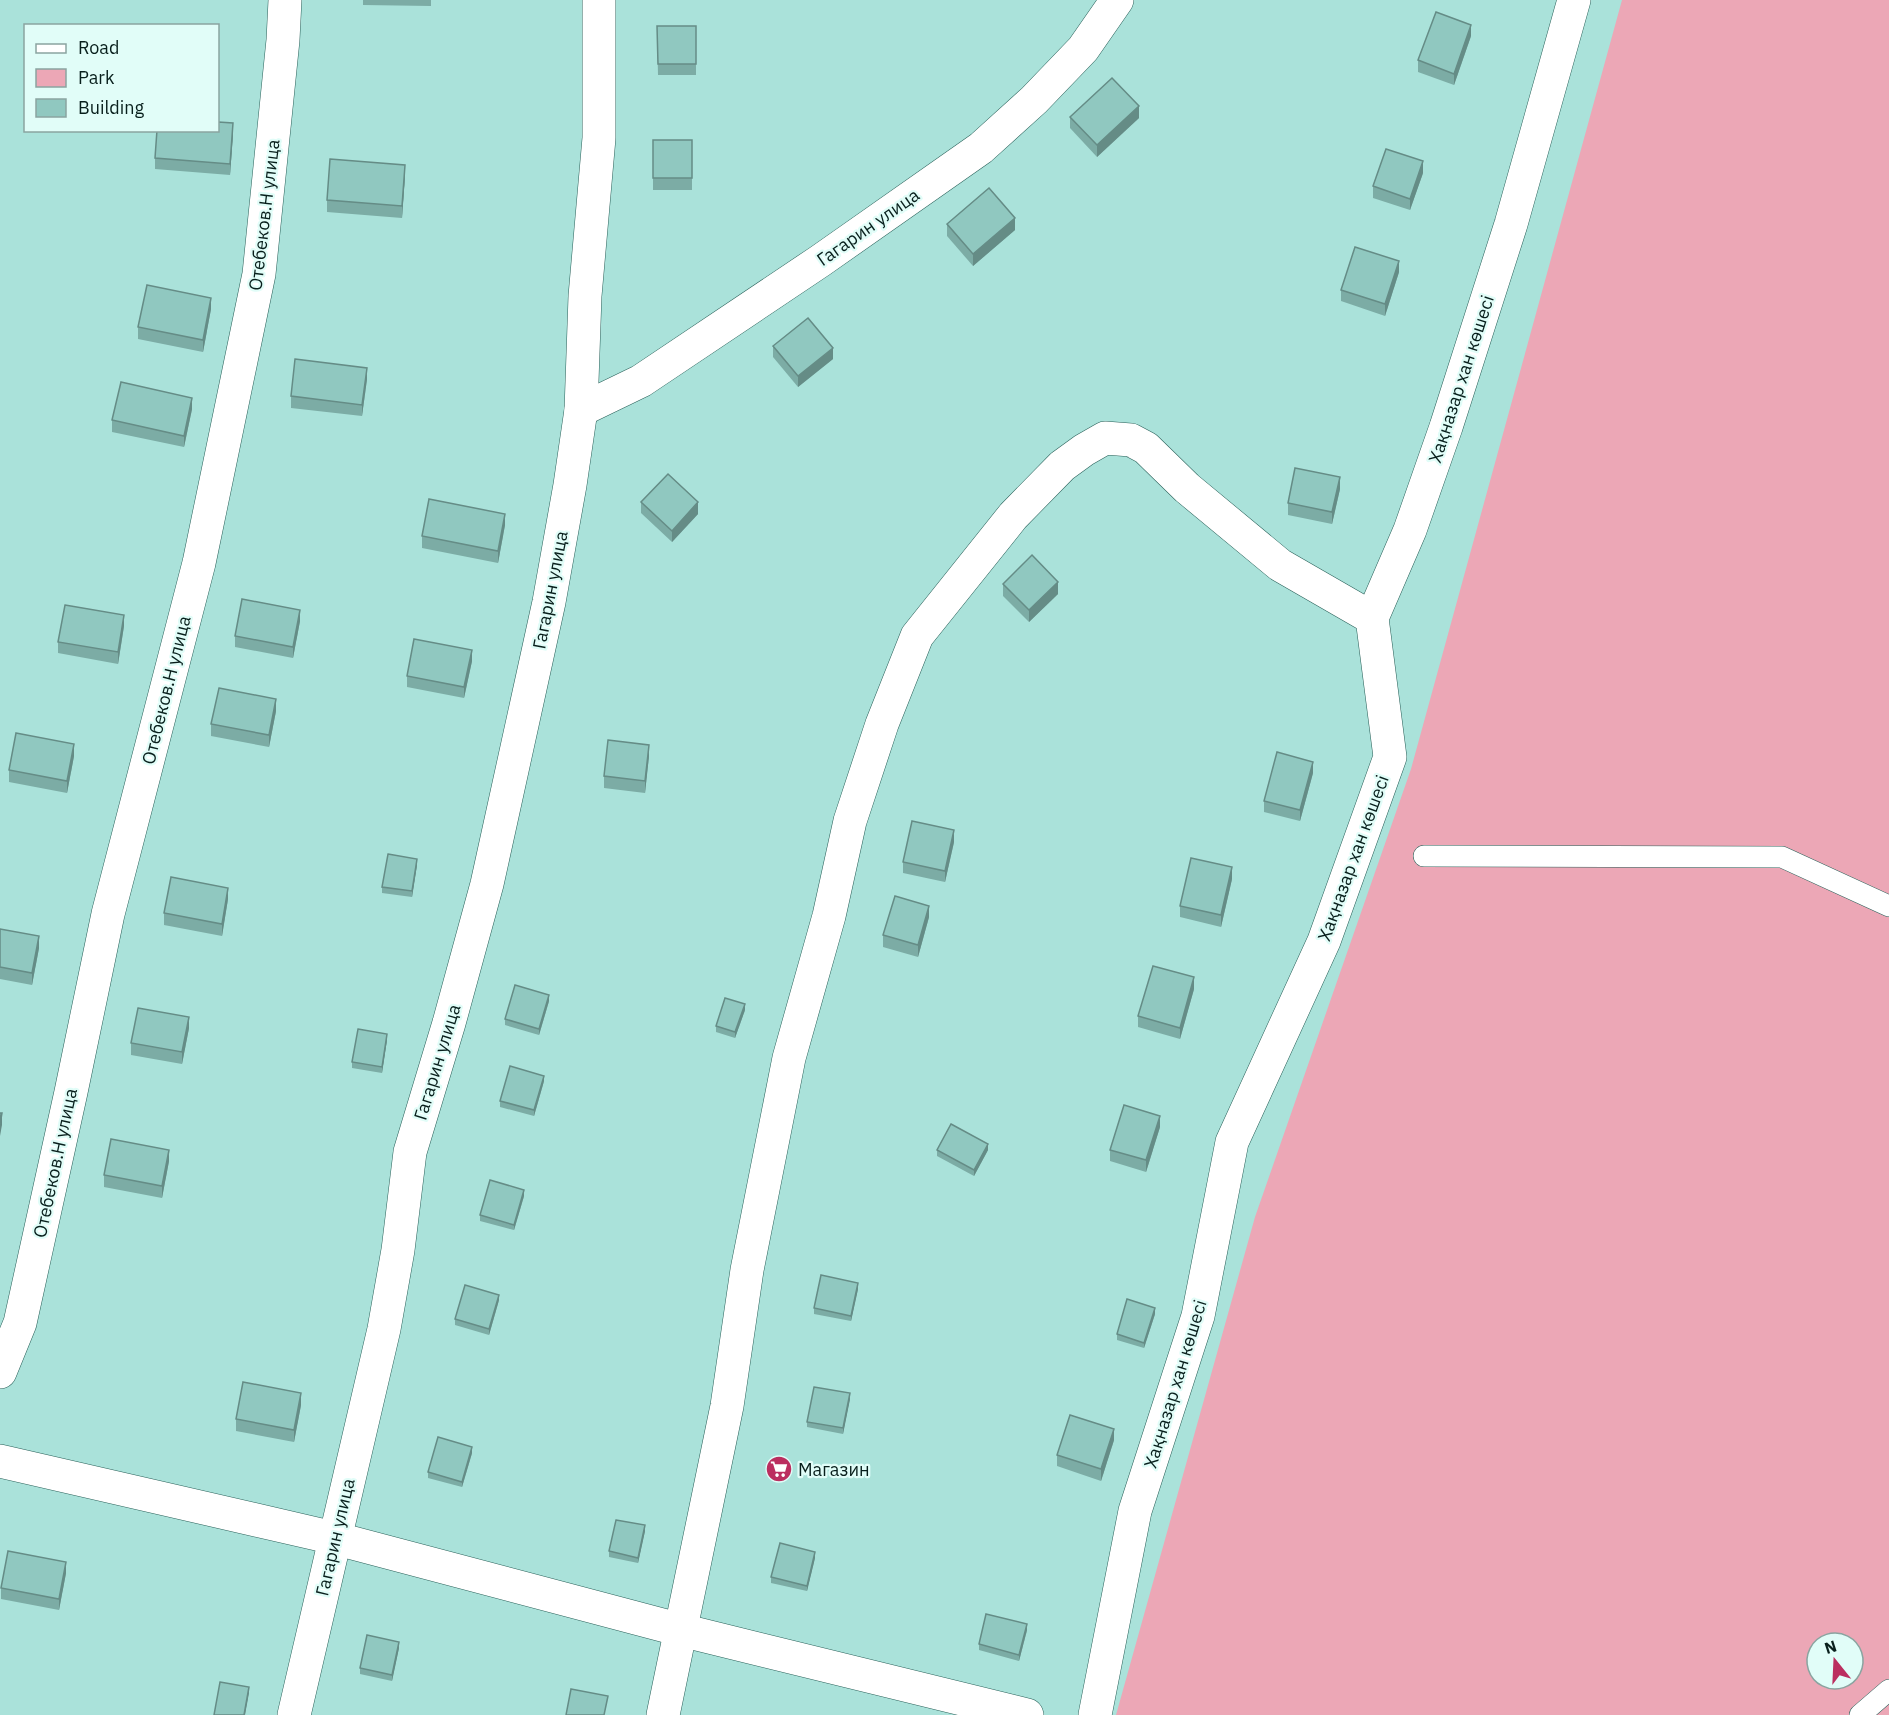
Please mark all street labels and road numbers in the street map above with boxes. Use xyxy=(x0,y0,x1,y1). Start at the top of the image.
street label: Отебеков.Н улица xyxy=(243,138,285,292)
street label: Гагарин улица xyxy=(812,183,924,271)
street label: Хақназар хан көшесі xyxy=(1423,292,1499,466)
street label: Гагарин улица xyxy=(527,529,573,651)
street label: Отебеков.Н улица xyxy=(136,613,196,767)
street label: Хақназар хан көшесі xyxy=(1312,772,1394,944)
street label: Гагарин улица xyxy=(408,1001,466,1123)
street label: Отебеков.Н улица xyxy=(28,1086,82,1240)
street label: Хақназар хан көшесі xyxy=(1138,1297,1212,1471)
street label: Гагарин улица xyxy=(310,1476,360,1598)

